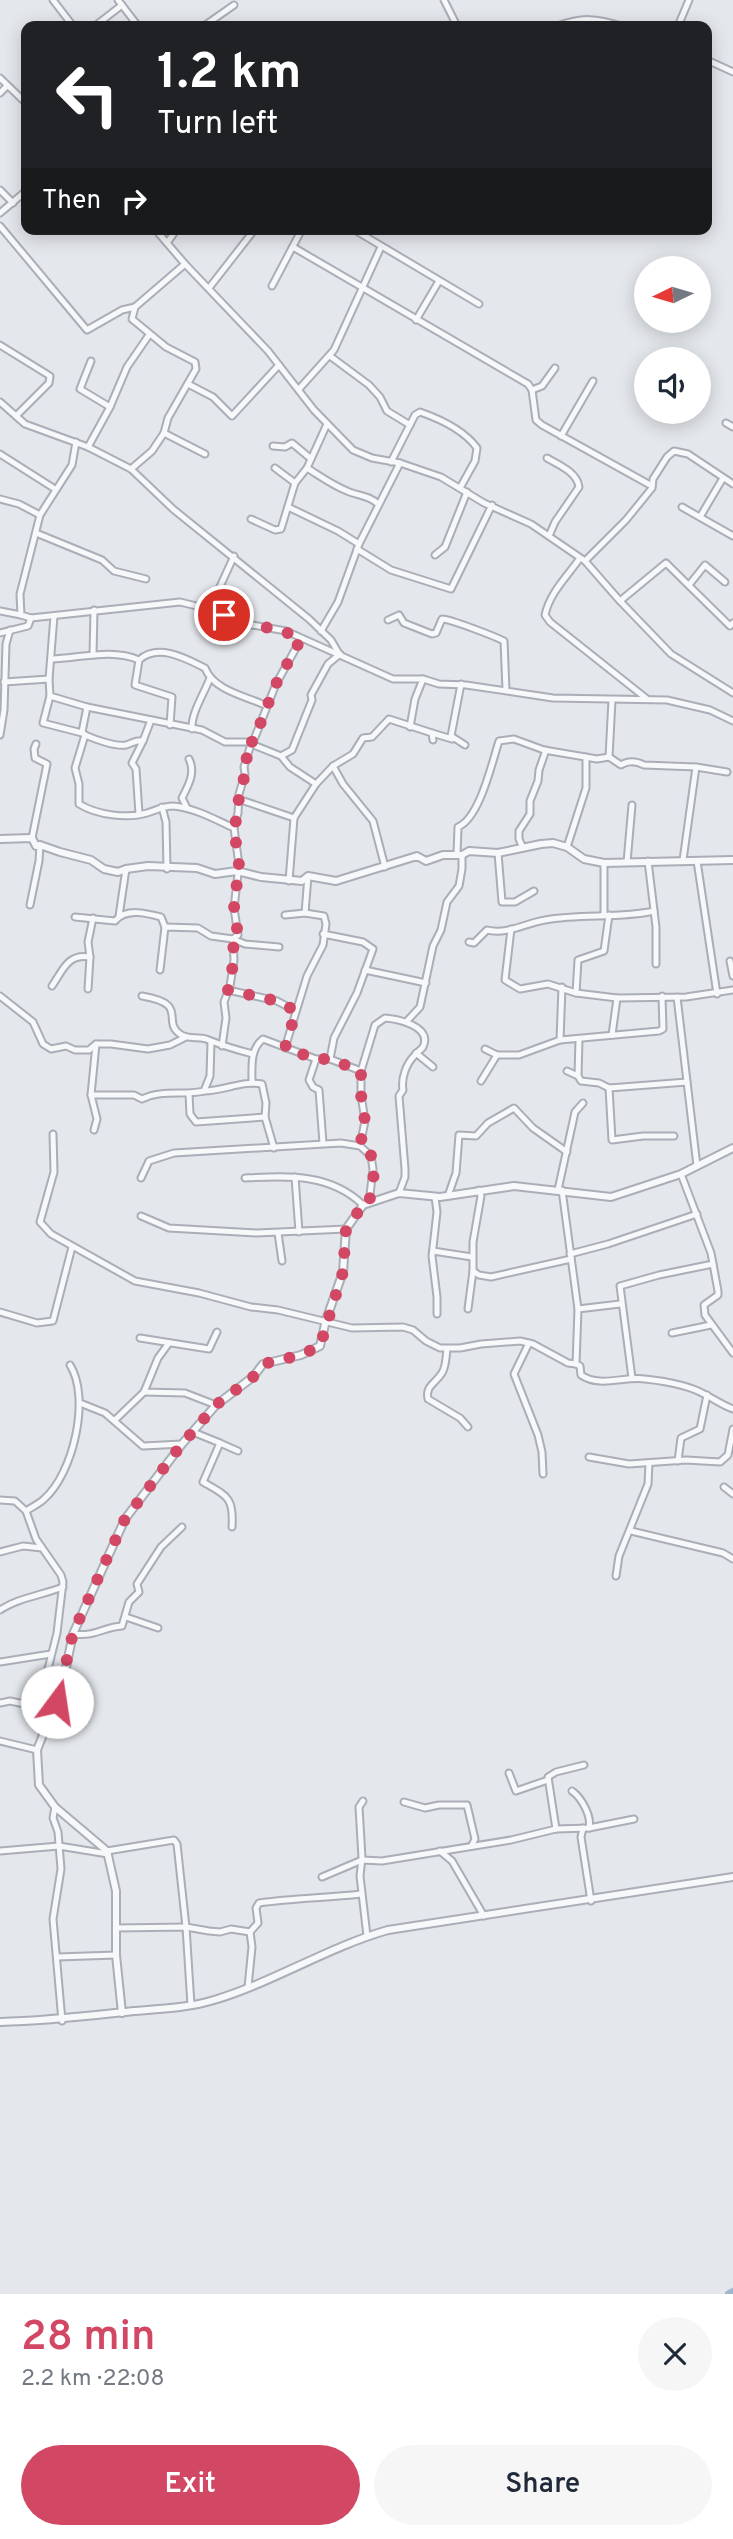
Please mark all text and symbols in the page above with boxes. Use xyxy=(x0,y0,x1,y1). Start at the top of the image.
text: 1.2 km xyxy=(157,44,301,106)
icon: left xyxy=(42,49,133,140)
text: Turn left xyxy=(157,105,278,145)
icon: right xyxy=(115,182,153,220)
text: Then xyxy=(42,185,101,218)
north arrow xyxy=(634,256,710,332)
map controls xyxy=(634,256,711,424)
button: sound xyxy=(634,347,711,424)
pin xyxy=(194,585,254,645)
icon: arrive xyxy=(205,596,243,634)
position arrow xyxy=(20,1665,94,1739)
text: 28 min xyxy=(21,2312,155,2365)
button: close xyxy=(638,2317,712,2391)
text: 2.2 km · 22:08 xyxy=(21,2365,165,2394)
button: Exit xyxy=(21,2445,360,2525)
button: Share xyxy=(374,2445,712,2525)

